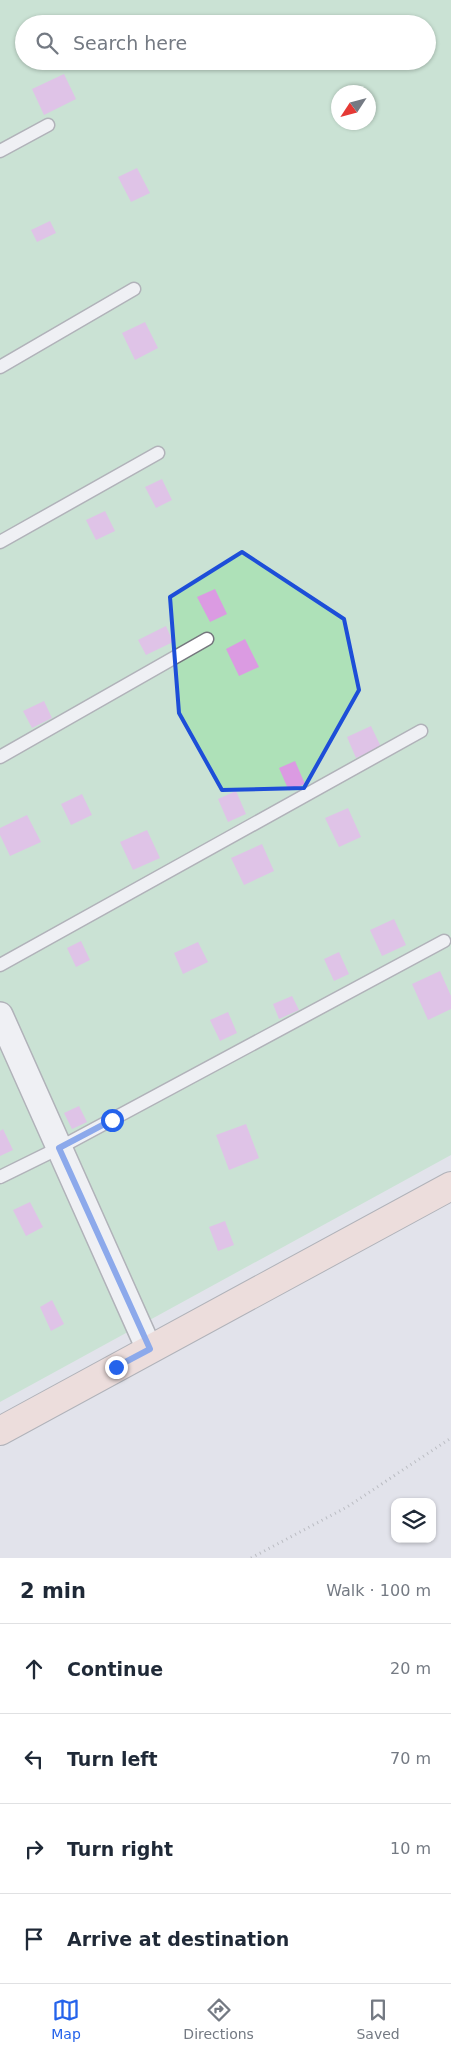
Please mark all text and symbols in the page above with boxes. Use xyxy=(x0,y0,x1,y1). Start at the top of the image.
search box xyxy=(15,15,436,70)
icon: search xyxy=(33,29,61,57)
text: Search here xyxy=(73,32,187,54)
north arrow xyxy=(331,85,376,130)
route start xyxy=(101,1109,124,1132)
route end xyxy=(105,1356,128,1379)
map controls xyxy=(391,1498,436,1543)
button: layers xyxy=(391,1498,436,1543)
text: 2 min xyxy=(20,1579,86,1603)
text: Walk · 100 m xyxy=(326,1581,431,1600)
icon: ahead xyxy=(20,1655,48,1683)
text: Continue xyxy=(67,1658,163,1680)
text: 20 m xyxy=(390,1659,431,1678)
icon: left xyxy=(20,1745,48,1773)
text: Turn left xyxy=(67,1748,158,1770)
text: 70 m xyxy=(390,1749,431,1768)
icon: right xyxy=(20,1835,48,1863)
text: Turn right xyxy=(67,1838,173,1860)
text: 10 m xyxy=(390,1839,431,1858)
icon: arrive xyxy=(20,1925,48,1953)
text: Arrive at destination xyxy=(67,1928,289,1950)
tab: Map xyxy=(51,1996,81,2042)
tab: Directions xyxy=(183,1996,254,2042)
tab: Saved xyxy=(356,1996,400,2042)

